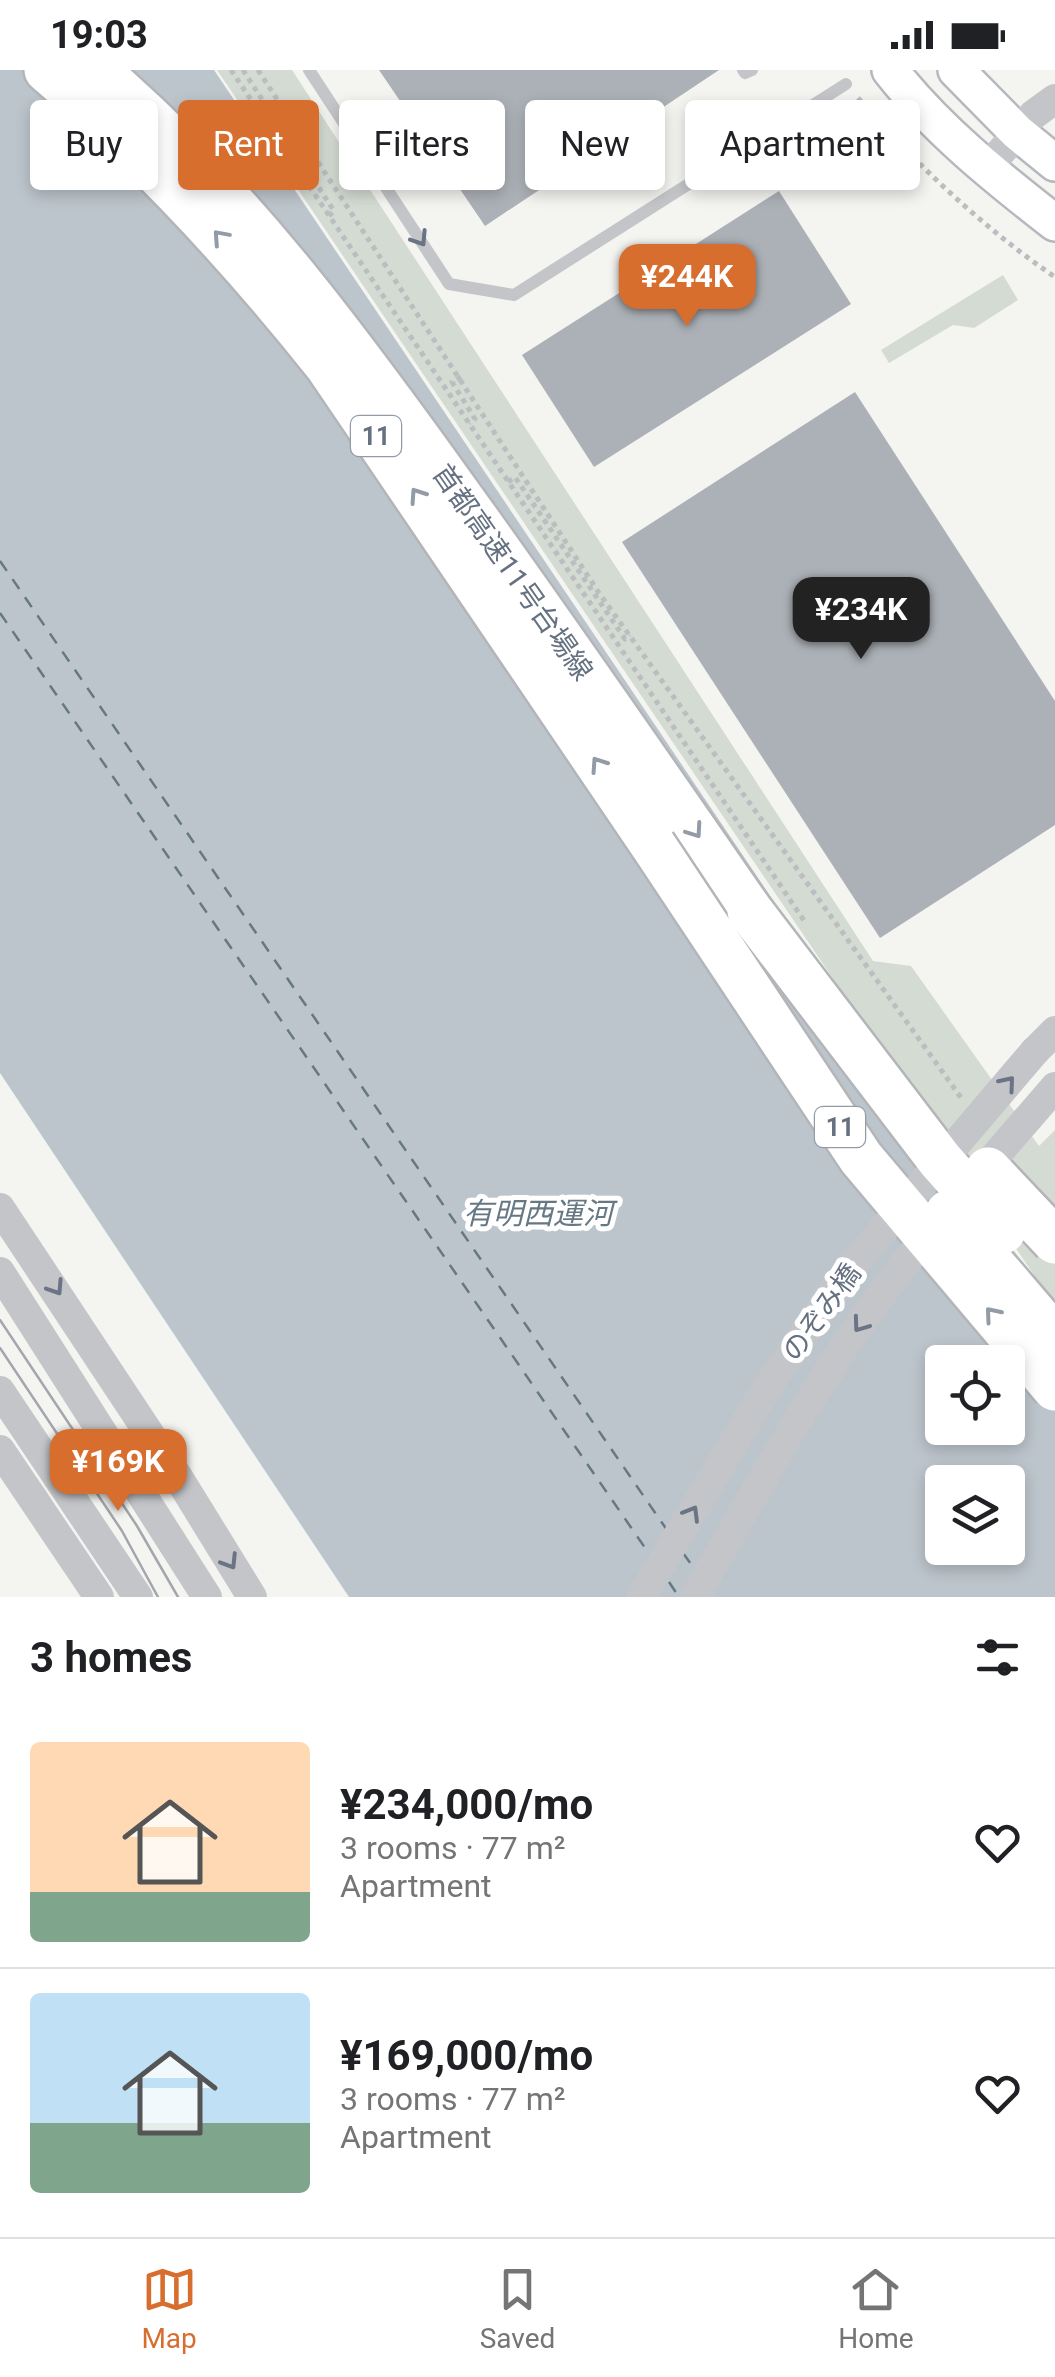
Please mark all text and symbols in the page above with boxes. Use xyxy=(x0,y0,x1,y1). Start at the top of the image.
text: 19:03 xyxy=(50,13,148,57)
chip: Buy xyxy=(30,100,158,190)
chip: Rent xyxy=(178,100,319,190)
chip: Filters xyxy=(339,100,505,190)
chip: New xyxy=(525,100,665,190)
chip: Apartment xyxy=(685,100,920,190)
one-way arrow xyxy=(408,228,426,247)
one-way arrow xyxy=(213,230,231,249)
pin: ¥244K xyxy=(617,244,757,329)
text: ¥244K xyxy=(641,257,733,295)
road number: 11 xyxy=(351,416,401,456)
street label: 首都高速11号台場線 xyxy=(426,458,599,686)
one-way arrow xyxy=(411,487,429,506)
pin: ¥234K xyxy=(791,577,931,662)
text: ¥234K xyxy=(815,590,907,628)
one-way arrow xyxy=(592,757,610,776)
one-way arrow xyxy=(683,819,701,838)
one-way arrow xyxy=(996,1077,1014,1095)
road number: 11 xyxy=(815,1107,865,1147)
water label: 有明西運河 xyxy=(463,1196,618,1231)
street label: のぞみ橋 xyxy=(775,1257,868,1367)
one-way arrow xyxy=(43,1277,62,1295)
one-way arrow xyxy=(986,1307,1004,1325)
one-way arrow xyxy=(855,1314,872,1332)
map controls xyxy=(925,1345,1025,1565)
button: locate xyxy=(925,1345,1025,1445)
pin: ¥169K xyxy=(48,1429,188,1514)
text: ¥169K xyxy=(72,1442,164,1480)
button: layers xyxy=(925,1465,1025,1565)
one-way arrow xyxy=(680,1506,699,1524)
one-way arrow xyxy=(218,1551,237,1569)
icon: filters xyxy=(970,1630,1025,1685)
text: 3 homes xyxy=(30,1633,192,1682)
text: ¥234,000/mo xyxy=(340,1780,593,1829)
icon: home xyxy=(110,1782,230,1902)
icon: heart xyxy=(970,1815,1025,1870)
text: 3 rooms · 77 m² xyxy=(340,1829,565,1867)
text: Apartment xyxy=(340,1867,492,1905)
text: ¥169,000/mo xyxy=(340,2031,593,2080)
icon: home xyxy=(110,2033,230,2153)
icon: heart xyxy=(970,2066,1025,2121)
text: 3 rooms · 77 m² xyxy=(340,2080,565,2118)
text: Apartment xyxy=(340,2118,492,2156)
tab: Map xyxy=(141,2262,197,2355)
tab: Saved xyxy=(480,2262,555,2355)
tab: Home xyxy=(838,2262,914,2355)

